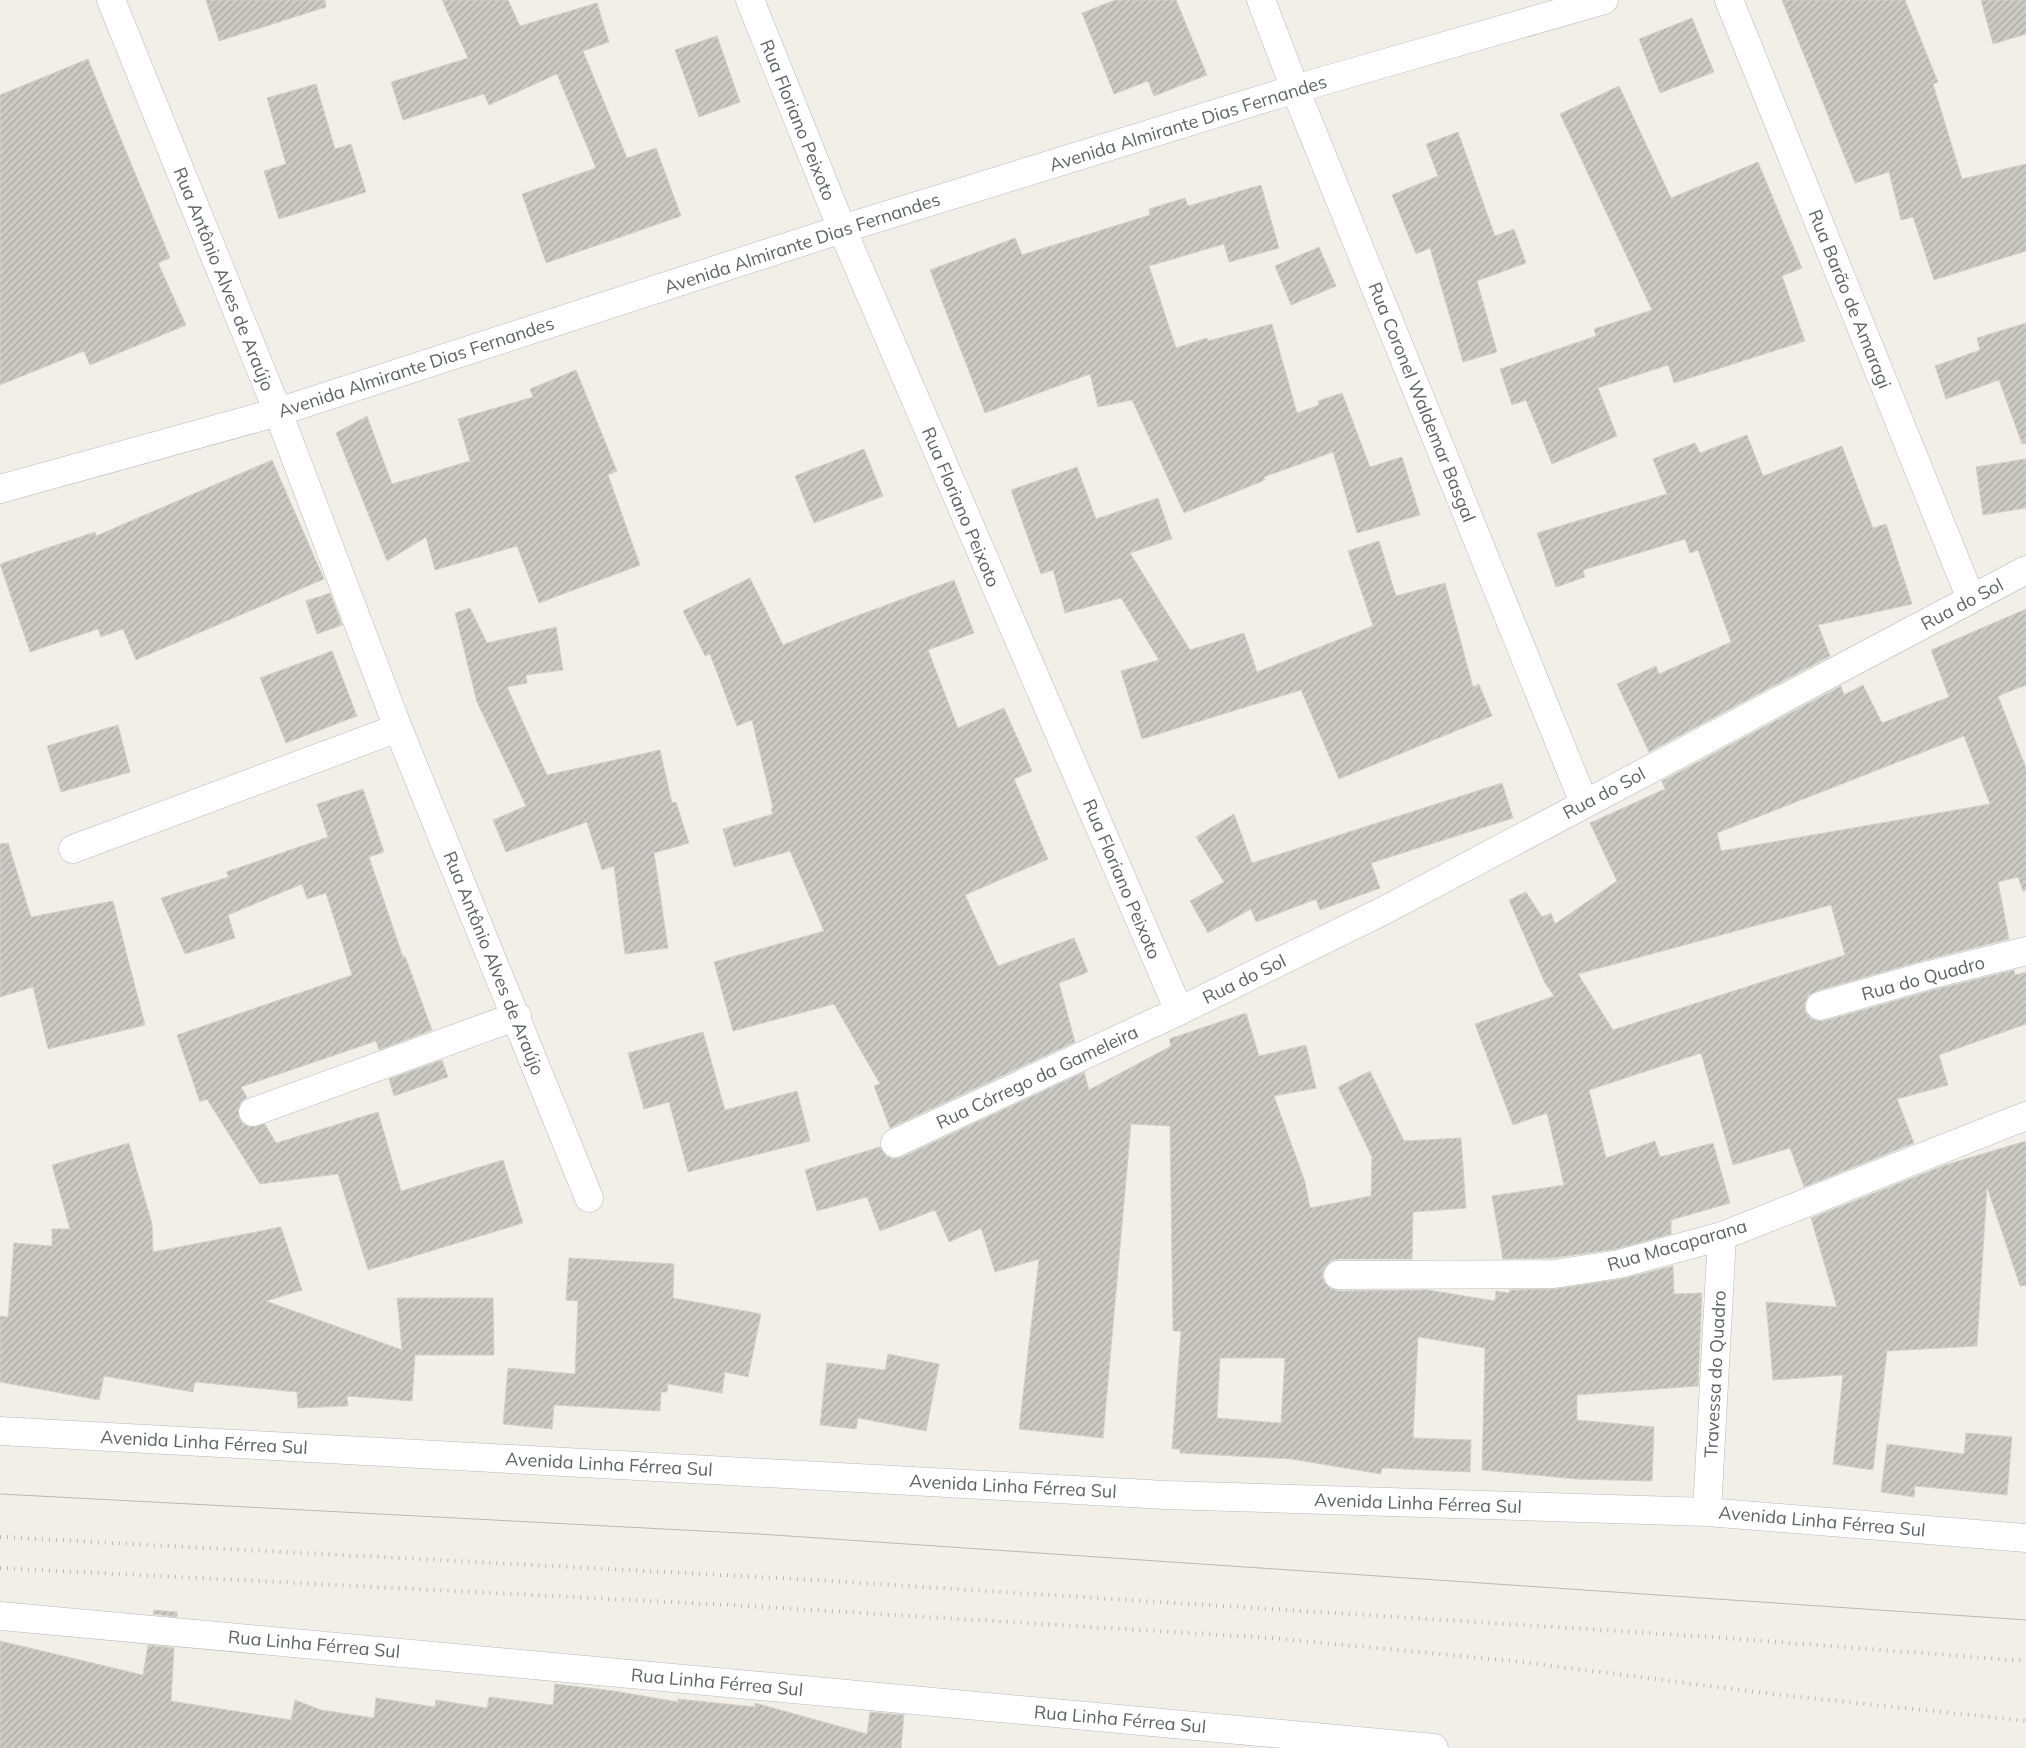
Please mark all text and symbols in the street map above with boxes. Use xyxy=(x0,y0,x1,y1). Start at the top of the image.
street label: Rua Floriano Peixoto xyxy=(755,36,841,204)
street label: Avenida Almirante Dias Fernandes xyxy=(1047,70,1330,176)
street label: Rua Antônio Alves de Araújo xyxy=(168,164,280,394)
street label: Avenida Almirante Dias Fernandes xyxy=(661,187,943,299)
street label: Rua Barão de Amaragi xyxy=(1804,206,1896,392)
street label: Rua Coronel Waldemar Basgal xyxy=(1363,279,1481,525)
street label: Avenida Almirante Dias Fernandes xyxy=(275,311,557,423)
street label: Rua Floriano Peixoto xyxy=(917,424,1005,590)
street label: Rua do Sol xyxy=(1917,573,2007,635)
street label: Rua do Sol xyxy=(1559,762,1649,824)
street label: Rua Floriano Peixoto xyxy=(1078,796,1166,962)
street label: Rua Antônio Alves de Araújo xyxy=(438,848,550,1078)
street label: Rua do Sol xyxy=(1199,949,1289,1009)
street label: Rua do Quadro xyxy=(1859,950,1987,1006)
street label: Rua Córrego da Gameleira xyxy=(932,1020,1142,1134)
street label: Rua Macaparana xyxy=(1604,1214,1750,1276)
street label: Travessa do Quadro xyxy=(1699,1290,1731,1458)
street label: Avenida Linha Férrea Sul xyxy=(100,1425,308,1459)
street label: Avenida Linha Férrea Sul xyxy=(505,1447,713,1481)
street label: Avenida Linha Férrea Sul xyxy=(909,1469,1117,1503)
street label: Avenida Linha Férrea Sul xyxy=(1314,1488,1522,1518)
street label: Avenida Linha Férrea Sul xyxy=(1718,1501,1926,1541)
street label: Rua Linha Férrea Sul xyxy=(227,1625,401,1663)
street label: Rua Linha Férrea Sul xyxy=(630,1663,804,1701)
street label: Rua Linha Férrea Sul xyxy=(1033,1700,1207,1738)

